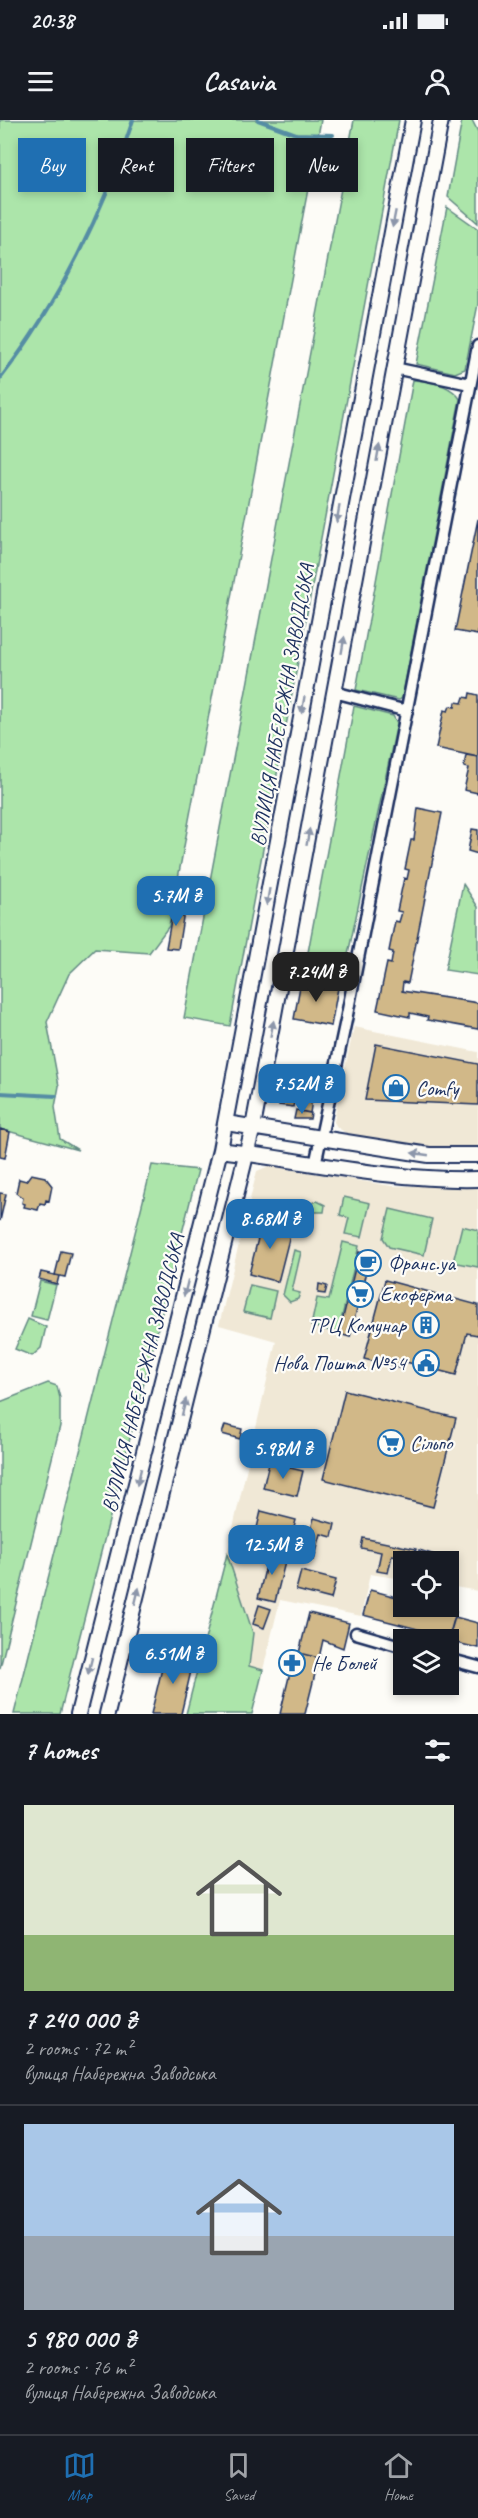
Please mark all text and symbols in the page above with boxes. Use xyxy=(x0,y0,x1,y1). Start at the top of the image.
text: 20:38 xyxy=(30,7,74,35)
text: Casavia xyxy=(203,64,275,98)
icon: menu xyxy=(24,65,57,98)
icon: person xyxy=(421,65,454,98)
chip: Buy xyxy=(18,138,86,192)
chip: Rent xyxy=(98,138,174,192)
chip: Filters xyxy=(186,138,274,192)
chip: New xyxy=(286,138,358,192)
one-way arrow xyxy=(389,209,398,228)
one-way arrow xyxy=(374,444,383,463)
one-way arrow xyxy=(333,504,342,523)
street label: ВУЛИЦЯ НАБЕРЕЖНА ЗАВОДСЬКА xyxy=(244,561,320,848)
one-way arrow xyxy=(339,635,348,654)
one-way arrow xyxy=(298,696,307,715)
one-way arrow xyxy=(304,827,313,846)
pin: 5.7M ₴ xyxy=(127,876,225,927)
text: 5.7M ₴ xyxy=(151,883,201,908)
one-way arrow xyxy=(263,888,272,907)
pin: 7.24M ₴ xyxy=(261,952,371,1003)
text: 7.24M ₴ xyxy=(286,959,346,984)
one-way arrow xyxy=(268,1019,277,1038)
pin: 7.52M ₴ xyxy=(247,1064,357,1115)
text: 7.52M ₴ xyxy=(272,1071,332,1096)
shop icon: Comfy xyxy=(381,1073,411,1103)
place label: Comfy xyxy=(416,1075,460,1101)
one-way arrow xyxy=(410,1149,429,1158)
pin: 8.68M ₴ xyxy=(215,1199,325,1250)
text: 8.68M ₴ xyxy=(240,1206,300,1231)
street label: ВУЛИЦЯ НАБЕРЕЖНА ЗАВОДСЬКА xyxy=(96,1230,191,1515)
cafe icon: Франс.уа xyxy=(353,1248,383,1278)
place label: Франс.уа xyxy=(388,1250,456,1276)
one-way arrow xyxy=(180,1279,190,1297)
supermarket icon: Екоферма xyxy=(345,1279,375,1309)
place label: Екоферма xyxy=(380,1281,454,1307)
building icon: ТРЦ Комунар xyxy=(411,1310,441,1340)
place label: ТРЦ Комунар xyxy=(308,1312,408,1338)
public building icon: Нова Пошта №54 xyxy=(411,1348,441,1378)
place label: Нова Пошта №54 xyxy=(273,1350,409,1376)
one-way arrow xyxy=(180,1398,190,1416)
supermarket icon: Сільпо xyxy=(376,1428,406,1458)
pin: 5.98M ₴ xyxy=(228,1429,338,1480)
place label: Сільпо xyxy=(410,1430,454,1456)
text: 5.98M ₴ xyxy=(254,1436,313,1461)
one-way arrow xyxy=(133,1468,143,1486)
pin: 12.5M ₴ xyxy=(217,1525,327,1576)
text: 12.5M ₴ xyxy=(242,1532,302,1557)
map controls xyxy=(393,1551,459,1695)
button: locate xyxy=(393,1551,459,1617)
one-way arrow xyxy=(132,1587,142,1605)
button: layers xyxy=(393,1629,459,1695)
pin: 6.51M ₴ xyxy=(118,1634,228,1685)
text: 6.51M ₴ xyxy=(143,1641,203,1666)
pharmacy icon: Не Болей xyxy=(277,1648,307,1678)
place label: Не Болей xyxy=(312,1650,378,1676)
one-way arrow xyxy=(85,1657,95,1675)
text: 7 homes xyxy=(24,1734,97,1767)
icon: filters xyxy=(421,1734,454,1767)
icon: home xyxy=(185,1844,293,1952)
text: 7 240 000 ₴ xyxy=(24,2003,137,2036)
text: 2 rooms · 72 m² xyxy=(24,2036,132,2061)
text: вулиця Набережна Заводська xyxy=(24,2061,216,2086)
icon: home xyxy=(185,2163,293,2271)
text: 5 980 000 ₴ xyxy=(24,2322,136,2355)
text: 2 rooms · 76 m² xyxy=(24,2355,132,2380)
text: вулиця Набережна Заводська xyxy=(24,2380,216,2405)
tab: Map xyxy=(63,2449,96,2505)
tab: Saved xyxy=(222,2449,255,2505)
tab: Home xyxy=(382,2449,415,2505)

